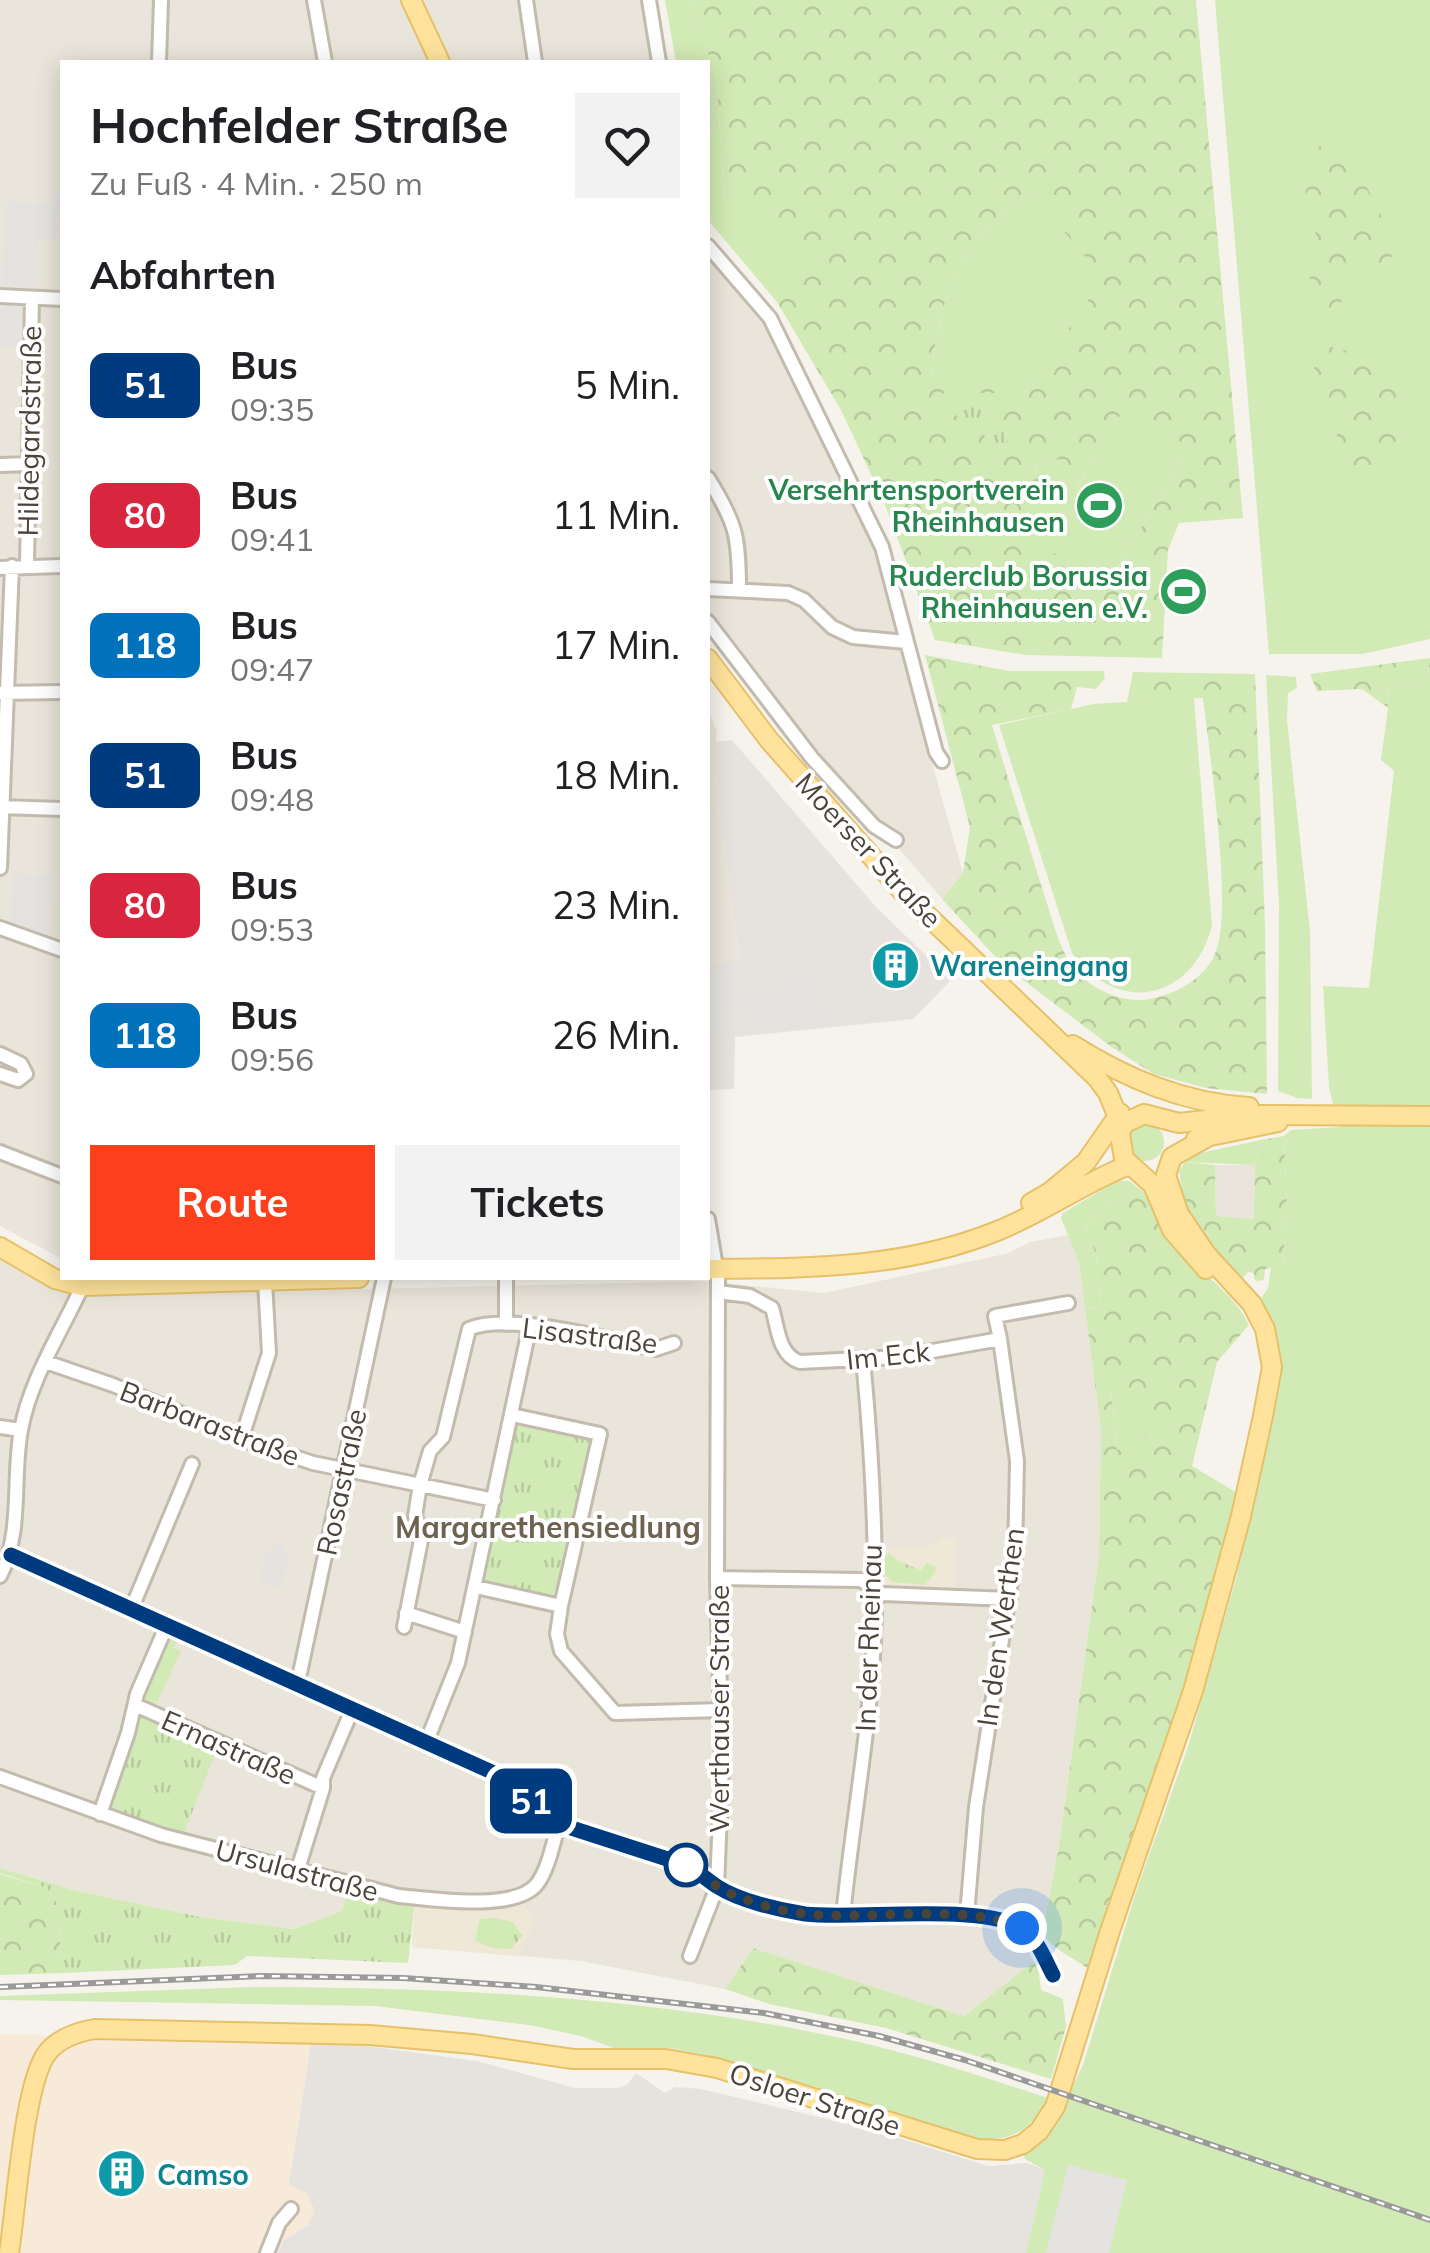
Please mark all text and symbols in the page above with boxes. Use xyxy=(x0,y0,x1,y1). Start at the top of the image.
button: heart xyxy=(575,93,680,198)
text: Hochfelder Straße xyxy=(90,95,509,155)
text: Zu Fuß · 4 Min. · 250 m xyxy=(90,163,423,203)
text: Abfahrten xyxy=(90,251,276,299)
street label: Hildegardstraße xyxy=(10,325,48,537)
text: Bus xyxy=(230,341,298,389)
text: 5 Min. xyxy=(575,361,680,409)
text: 51 xyxy=(124,363,166,407)
text: 09:35 xyxy=(230,389,314,429)
text: Bus xyxy=(230,471,298,519)
place label: Versehrtensportverein Rheinhausen xyxy=(767,472,1065,539)
sports icon: Versehrtensportverein Rheinhausen xyxy=(1074,479,1126,531)
text: 11 Min. xyxy=(552,491,680,539)
text: 80 xyxy=(124,493,166,537)
text: 09:41 xyxy=(230,519,314,559)
place label: Ruderclub Borussia Rheinhausen e.V. xyxy=(889,558,1148,625)
sports icon: Ruderclub Borussia Rheinhausen e.V. xyxy=(1157,565,1209,617)
text: Bus xyxy=(230,601,298,649)
text: 17 Min. xyxy=(552,621,680,669)
text: 118 xyxy=(113,623,177,667)
text: 09:47 xyxy=(230,649,314,689)
text: Bus xyxy=(230,731,298,779)
text: 18 Min. xyxy=(552,751,680,799)
text: 51 xyxy=(124,753,166,797)
street label: Moerser Straße xyxy=(788,765,950,935)
text: 09:48 xyxy=(230,779,314,819)
text: Bus xyxy=(230,861,298,909)
text: 23 Min. xyxy=(552,881,680,929)
text: 80 xyxy=(124,883,166,927)
text: 09:53 xyxy=(230,909,314,949)
building icon: Wareneingang xyxy=(869,939,921,991)
place label: Wareneingang xyxy=(930,948,1129,983)
text: Bus xyxy=(230,991,298,1039)
text: 26 Min. xyxy=(552,1011,680,1059)
text: 118 xyxy=(113,1013,177,1057)
text: 09:56 xyxy=(230,1039,314,1079)
button: Route xyxy=(90,1145,375,1260)
button: Tickets xyxy=(395,1145,680,1260)
street label: Lisastraße xyxy=(520,1309,660,1361)
street label: Im Eck xyxy=(845,1333,932,1377)
street label: Barbarastraße xyxy=(115,1373,305,1473)
street label: Rosastraße xyxy=(308,1405,374,1559)
district label: Margarethensiedlung xyxy=(395,1508,701,1546)
street label: In den Werthen xyxy=(969,1525,1031,1729)
street label: In der Rheinau xyxy=(847,1544,889,1732)
street label: Werthauser Straße xyxy=(701,1585,736,1833)
street label: Ernastraße xyxy=(156,1702,302,1792)
line badge: 51 xyxy=(486,1768,576,1834)
text: 51 xyxy=(510,1779,552,1823)
street label: Ursulastraße xyxy=(212,1831,382,1909)
unlabelled marker xyxy=(665,1844,707,1886)
your location xyxy=(997,1903,1047,1953)
street label: Osloer Straße xyxy=(725,2055,905,2143)
building icon: Camso xyxy=(96,2148,148,2200)
place label: Camso xyxy=(157,2157,249,2192)

